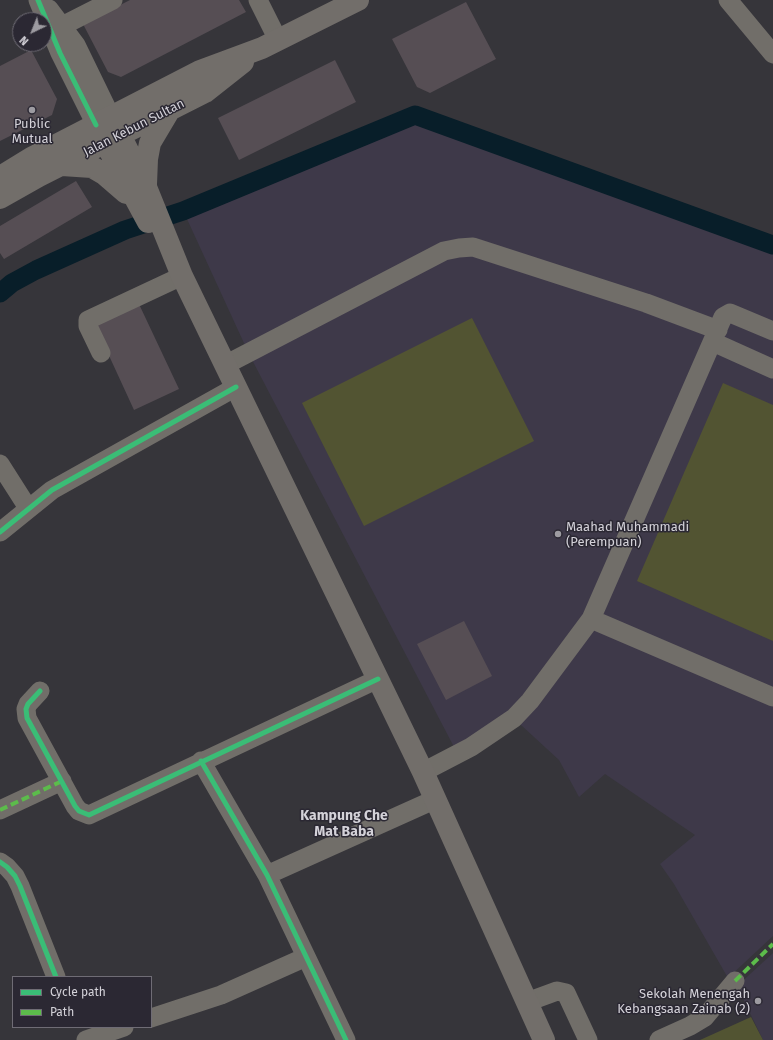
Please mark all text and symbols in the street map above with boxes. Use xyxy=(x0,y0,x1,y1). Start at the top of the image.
north arrow xyxy=(12,12,52,52)
text: N xyxy=(17,33,31,48)
street label: Jalan Kebun Sultan xyxy=(81,96,187,160)
marker: Public Mutual xyxy=(27,105,37,115)
place label: Public Mutual xyxy=(12,116,52,147)
place label: Maahad Muhammadi (Perempuan) xyxy=(566,519,689,550)
marker: Maahad Muhammadi (Perempuan) xyxy=(553,529,563,539)
district label: Kampung Che Mat Baba xyxy=(300,808,388,840)
legend xyxy=(12,976,152,1028)
text: Cycle path xyxy=(50,985,106,999)
place label: Sekolah Menengah Kebangsaan Zainab (2) xyxy=(617,986,750,1017)
marker: Sekolah Menengah Kebangsaan Zainab (2) xyxy=(753,996,763,1006)
text: Path xyxy=(50,1005,74,1019)

